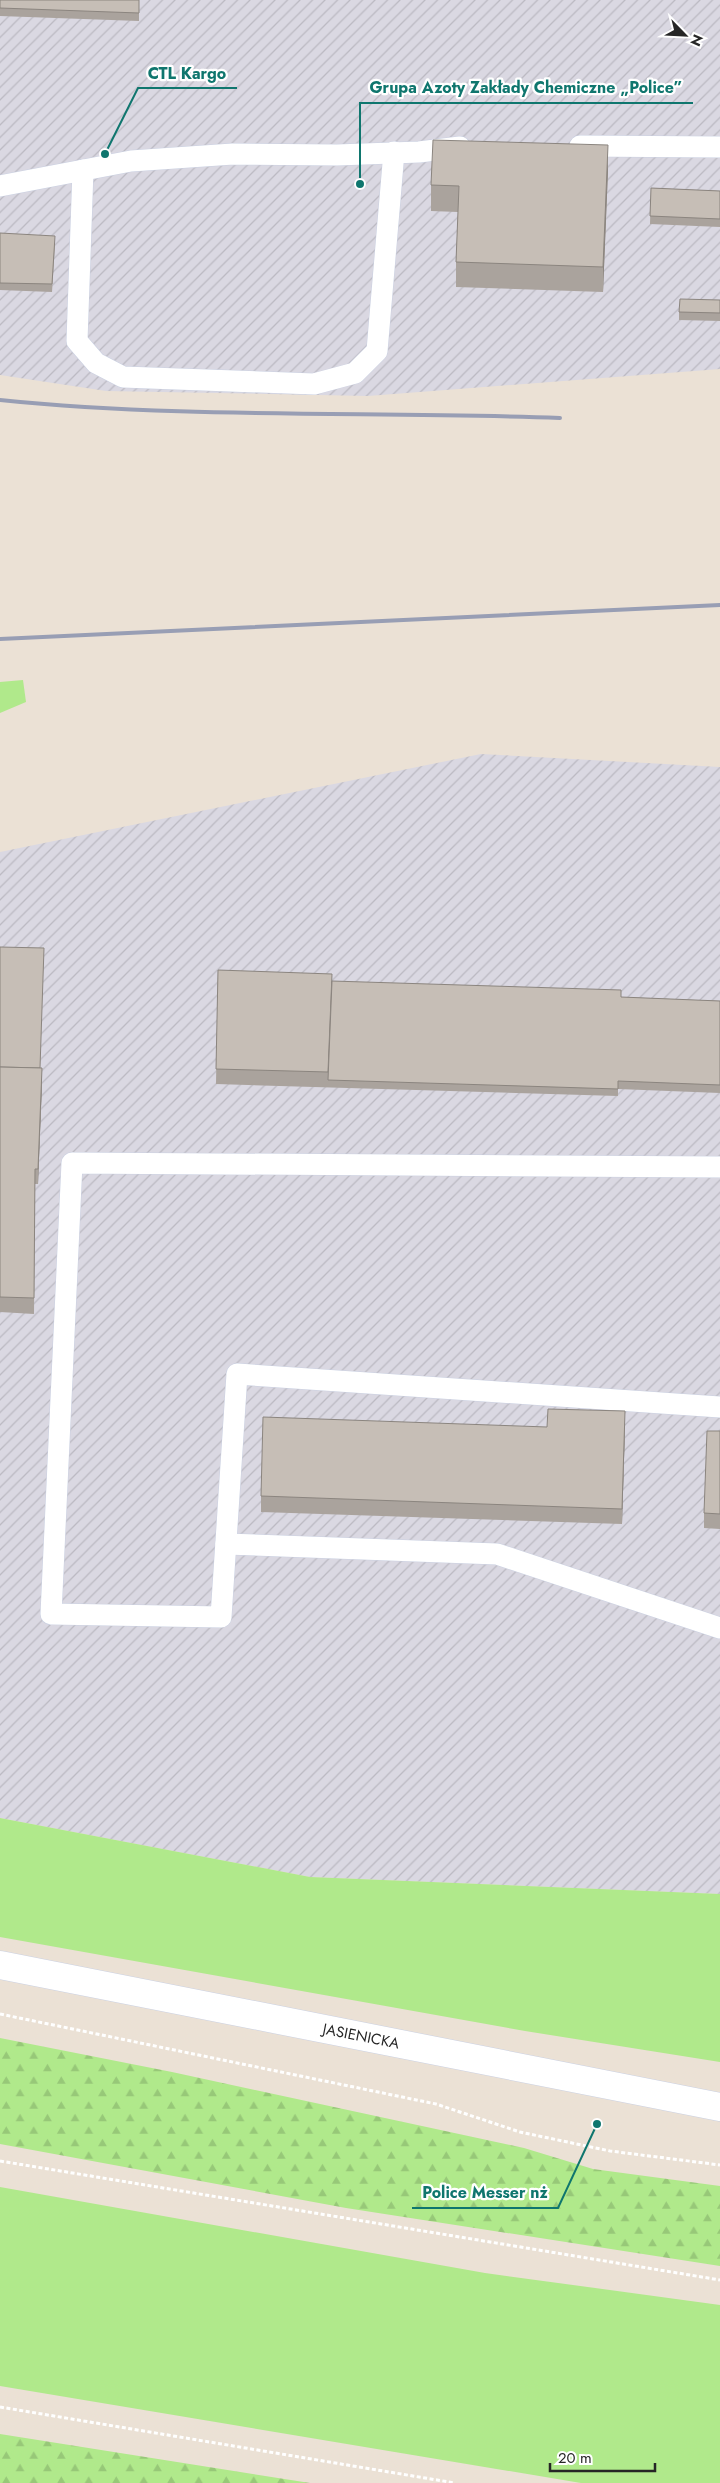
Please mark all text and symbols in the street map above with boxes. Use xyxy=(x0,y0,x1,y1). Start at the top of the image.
north arrow xyxy=(660,10,710,60)
text: N xyxy=(685,31,708,49)
callout: CTL Kargo xyxy=(138,57,237,88)
text: CTL Kargo xyxy=(148,62,226,85)
callout: Grupa Azoty Zakłady Chemiczne „Police” xyxy=(360,72,693,103)
text: Grupa Azoty Zakłady Chemiczne „Police” xyxy=(370,76,682,99)
street label: JASIENICKA xyxy=(319,2018,401,2055)
callout: Police Messer nż xyxy=(412,2177,558,2208)
text: Police Messer nż xyxy=(422,2181,548,2204)
scale bar xyxy=(550,2440,655,2472)
text: 20 m xyxy=(558,2447,592,2469)

